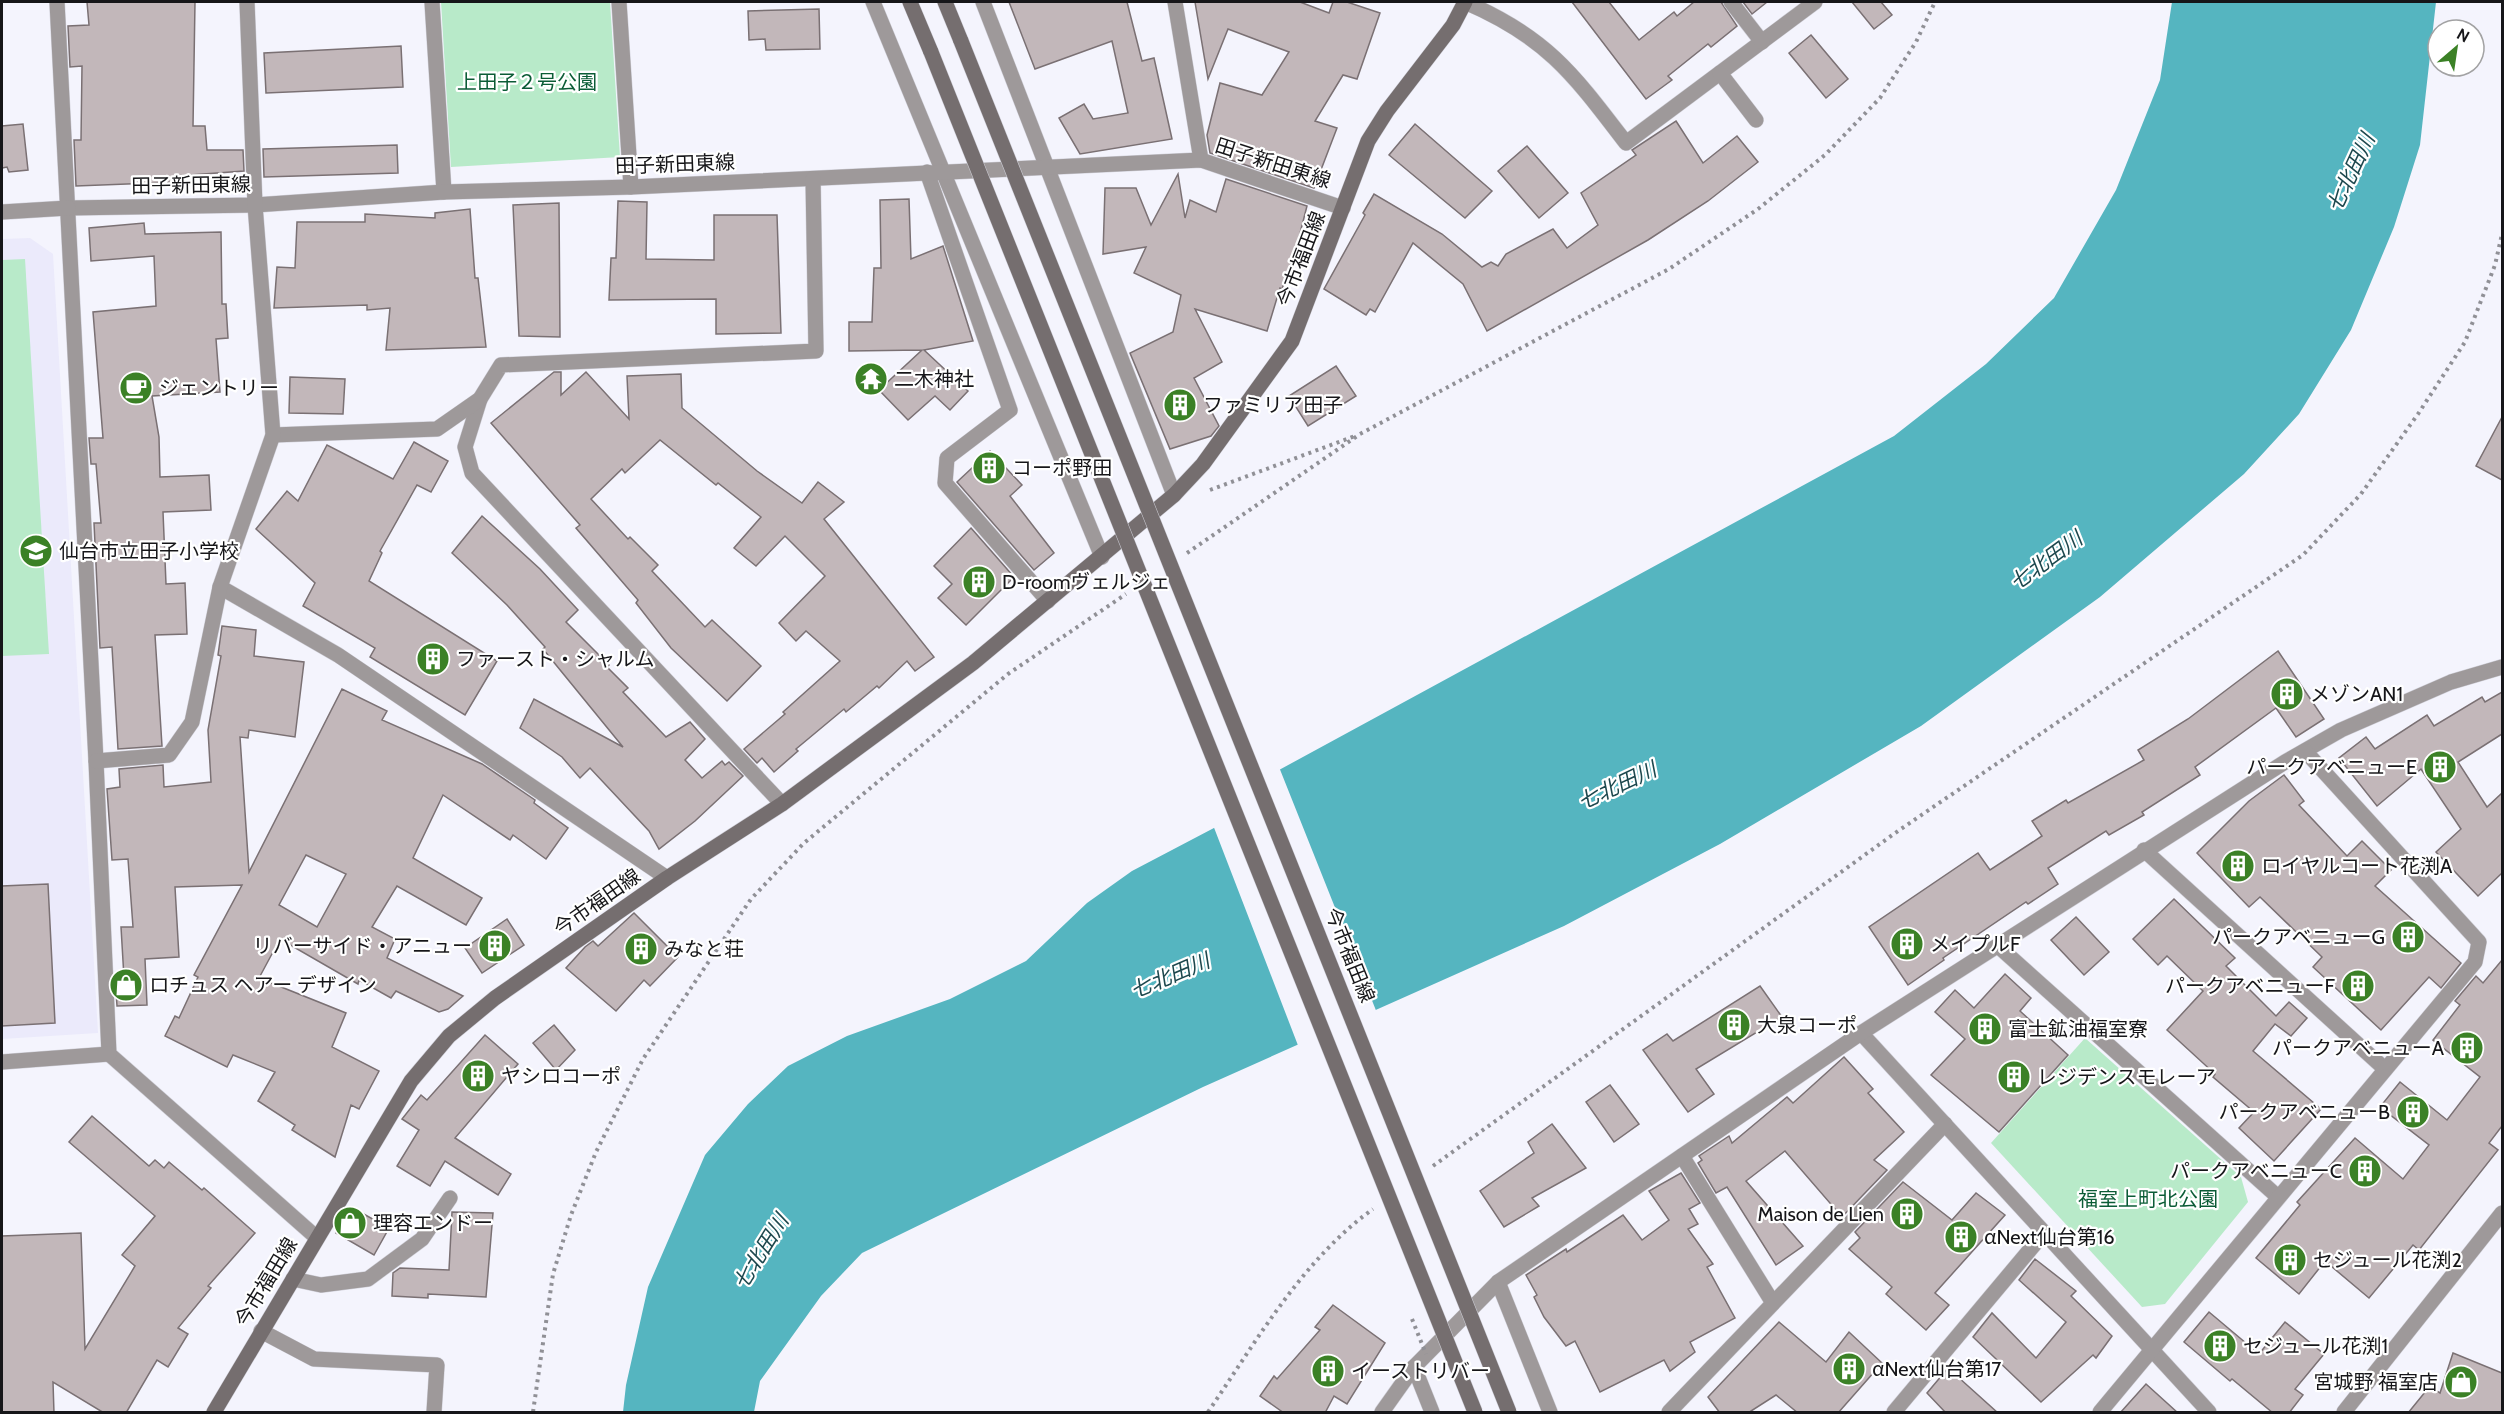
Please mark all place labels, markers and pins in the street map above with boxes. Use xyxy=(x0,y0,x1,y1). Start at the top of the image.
temple icon: 二木神社 xyxy=(853,361,889,397)
place label: 二木神社 xyxy=(894,367,974,391)
cafe icon: ジェントリー xyxy=(118,370,154,406)
place label: ジェントリー xyxy=(159,376,279,400)
building icon: ファミリア田子 xyxy=(1162,387,1198,423)
place label: ファミリア田子 xyxy=(1203,393,1343,417)
building icon: コーポ野田 xyxy=(971,450,1007,486)
place label: コーポ野田 xyxy=(1012,456,1112,480)
school or university icon: 仙台市立田子小学校 xyxy=(18,533,54,569)
place label: 仙台市立田子小学校 xyxy=(59,539,239,563)
building icon: D-roomヴェルジェ xyxy=(961,564,997,600)
place label: D-roomヴェルジェ xyxy=(1002,570,1171,594)
building icon: ファースト・シャルム xyxy=(415,641,451,677)
place label: ファースト・シャルム xyxy=(456,647,655,671)
building icon: メゾンAN1 xyxy=(2269,676,2305,712)
place label: メゾンAN1 xyxy=(2310,682,2403,706)
building icon: パークアベニューE xyxy=(2422,749,2458,785)
place label: パークアベニューE xyxy=(2246,755,2417,779)
building icon: ロイヤルコート花渕A xyxy=(2220,848,2256,884)
place label: ロイヤルコート花渕A xyxy=(2261,854,2453,878)
building icon: パークアベニューG xyxy=(2390,919,2426,955)
place label: パークアベニューG xyxy=(2212,925,2385,949)
building icon: メイプルF xyxy=(1889,926,1925,962)
building icon: リバーサイド・アニュー xyxy=(477,928,513,964)
building icon: みなと荘 xyxy=(623,931,659,967)
place label: メイプルF xyxy=(1930,932,2021,956)
place label: リバーサイド・アニュー xyxy=(253,934,472,958)
place label: みなと荘 xyxy=(664,937,744,961)
shop icon: ロチュス ヘアー デザイン xyxy=(108,967,144,1003)
building icon: パークアベニューF xyxy=(2340,968,2376,1004)
place label: ロチュス ヘアー デザイン xyxy=(149,973,377,997)
place label: パークアベニューF xyxy=(2165,974,2336,998)
building icon: 大泉コーポ xyxy=(1716,1007,1752,1043)
building icon: 富士鉱油福室寮 xyxy=(1967,1011,2003,1047)
place label: 大泉コーポ xyxy=(1757,1013,1857,1037)
place label: 富士鉱油福室寮 xyxy=(2008,1017,2148,1041)
building icon: パークアベニューA xyxy=(2449,1030,2485,1066)
place label: パークアベニューA xyxy=(2272,1036,2445,1060)
building icon: ヤシロコーポ xyxy=(460,1058,496,1094)
building icon: レジデンスモレーア xyxy=(1996,1059,2032,1095)
place label: ヤシロコーポ xyxy=(501,1064,621,1088)
place label: レジデンスモレーア xyxy=(2037,1065,2216,1089)
building icon: パークアベニューB xyxy=(2395,1094,2431,1130)
place label: パークアベニューB xyxy=(2218,1100,2390,1124)
building icon: パークアベニューC xyxy=(2347,1153,2383,1189)
place label: パークアベニューC xyxy=(2170,1159,2342,1183)
building icon: Maison de Lien xyxy=(1889,1196,1925,1232)
place label: Maison de Lien xyxy=(1758,1202,1884,1226)
shop icon: 理容エンドー xyxy=(332,1205,368,1241)
place label: 理容エンドー xyxy=(373,1211,493,1235)
building icon: αNext仙台第16 xyxy=(1943,1219,1979,1255)
place label: αNext仙台第16 xyxy=(1984,1225,2115,1249)
building icon: セジュール花渕2 xyxy=(2272,1242,2308,1278)
place label: セジュール花渕2 xyxy=(2313,1248,2462,1272)
building icon: セジュール花渕1 xyxy=(2202,1328,2238,1364)
place label: セジュール花渕1 xyxy=(2243,1334,2388,1358)
building icon: αNext仙台第17 xyxy=(1831,1351,1867,1387)
building icon: イーストリバー xyxy=(1310,1353,1346,1389)
place label: αNext仙台第17 xyxy=(1872,1357,2001,1381)
place label: イーストリバー xyxy=(1351,1359,1490,1383)
shop icon: 宮城野 福室店 xyxy=(2443,1364,2479,1400)
place label: 宮城野 福室店 xyxy=(2314,1370,2438,1394)

